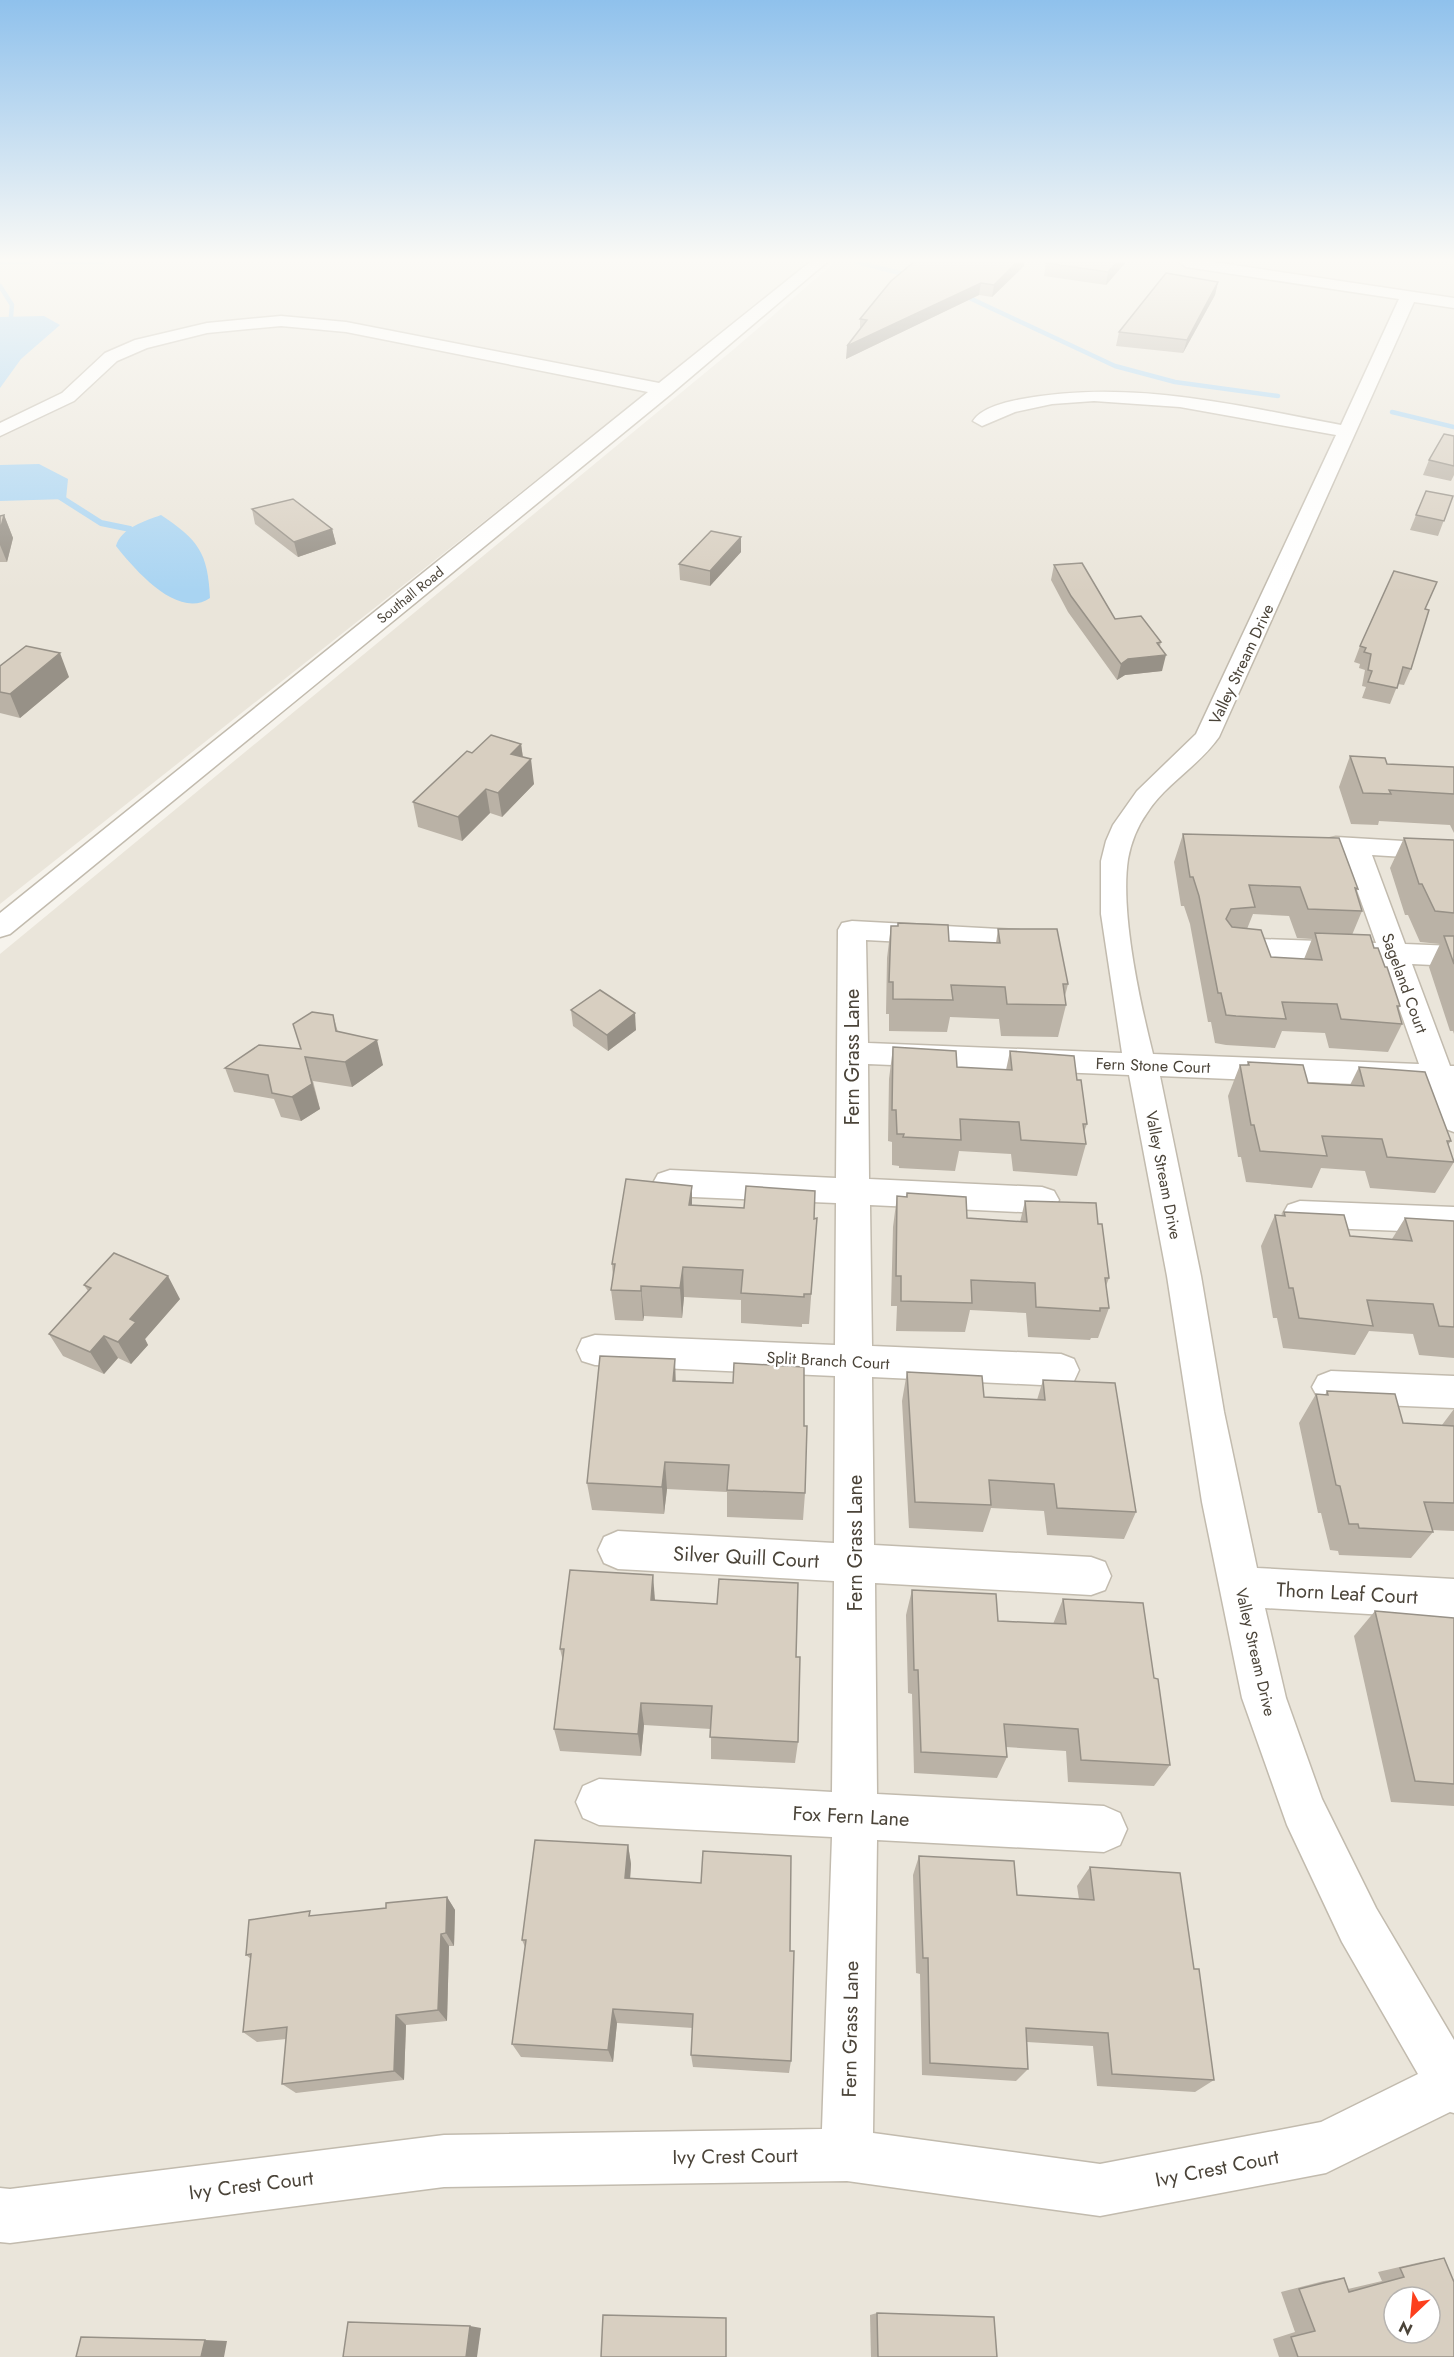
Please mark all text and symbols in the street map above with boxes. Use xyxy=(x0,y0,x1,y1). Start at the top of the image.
street label: Southall Road xyxy=(372,562,448,628)
street label: Valley Stream Drive xyxy=(1203,600,1279,728)
street label: Sageland Court xyxy=(1376,930,1433,1037)
street label: Fern Grass Lane xyxy=(838,989,867,1125)
street label: Fern Stone Court xyxy=(1095,1052,1211,1079)
street label: Valley Stream Drive xyxy=(1140,1109,1187,1241)
street label: Split Branch Court xyxy=(766,1346,890,1375)
street label: Fern Grass Lane xyxy=(841,1475,870,1611)
street label: Silver Quill Court xyxy=(672,1539,820,1576)
street label: Thorn Leaf Court xyxy=(1276,1575,1419,1612)
street label: Valley Stream Drive xyxy=(1230,1586,1281,1718)
street label: Fox Fern Lane xyxy=(792,1799,910,1834)
street label: Fern Grass Lane xyxy=(835,1960,866,2098)
street label: Ivy Crest Court xyxy=(672,2141,798,2172)
street label: Ivy Crest Court xyxy=(1153,2142,1282,2195)
street label: Ivy Crest Court xyxy=(187,2163,315,2208)
north arrow xyxy=(1382,2285,1442,2345)
text: N xyxy=(1395,2315,1416,2341)

